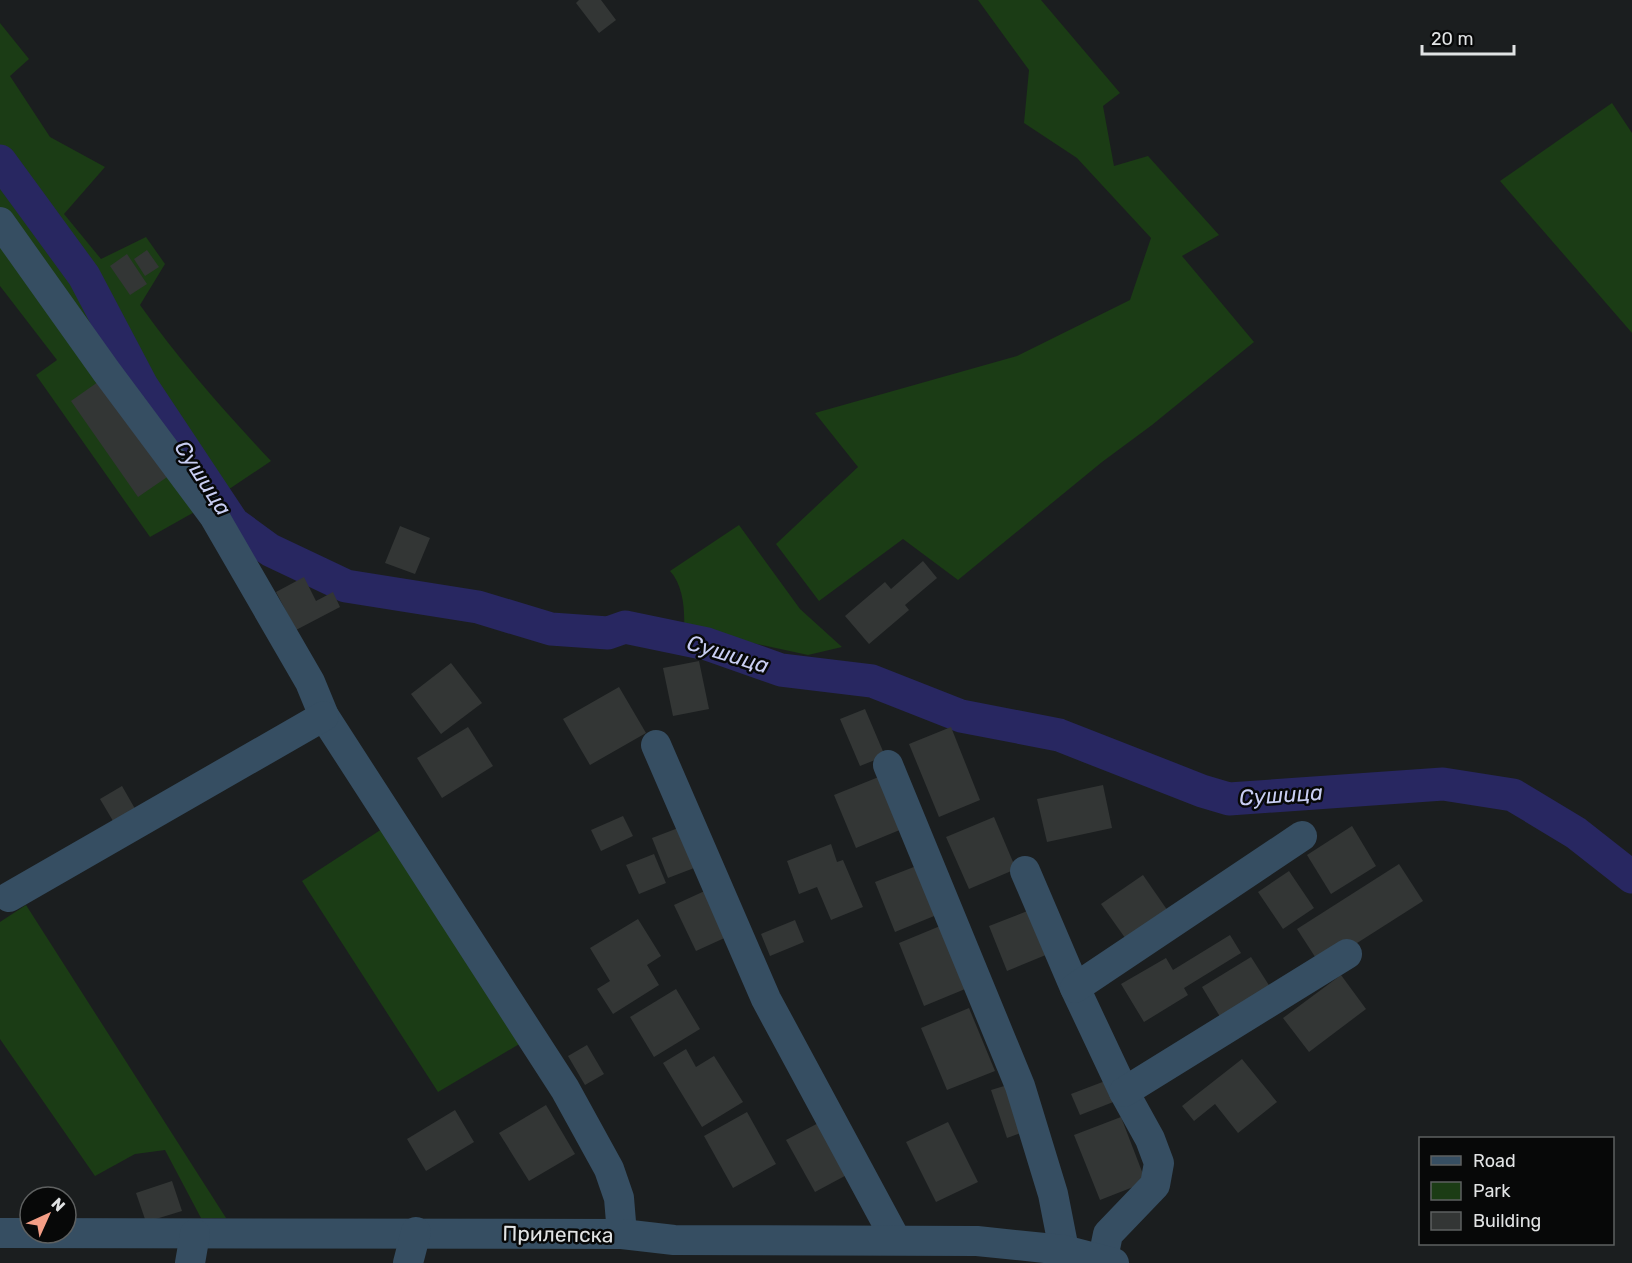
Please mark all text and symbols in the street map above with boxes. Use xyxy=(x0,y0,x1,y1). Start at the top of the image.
scale bar xyxy=(1422,18,1514,56)
text: 20 m xyxy=(1431,28,1473,50)
water label: Сушица xyxy=(169,435,237,521)
water label: Сушица xyxy=(684,629,772,679)
water label: Сушица xyxy=(1238,779,1324,811)
legend xyxy=(1419,1137,1614,1245)
text: Road xyxy=(1473,1150,1516,1172)
text: Park xyxy=(1473,1180,1511,1202)
north arrow xyxy=(18,1185,78,1245)
text: N xyxy=(47,1194,69,1216)
text: Building xyxy=(1473,1210,1541,1232)
street label: Прилепска xyxy=(502,1221,614,1247)

